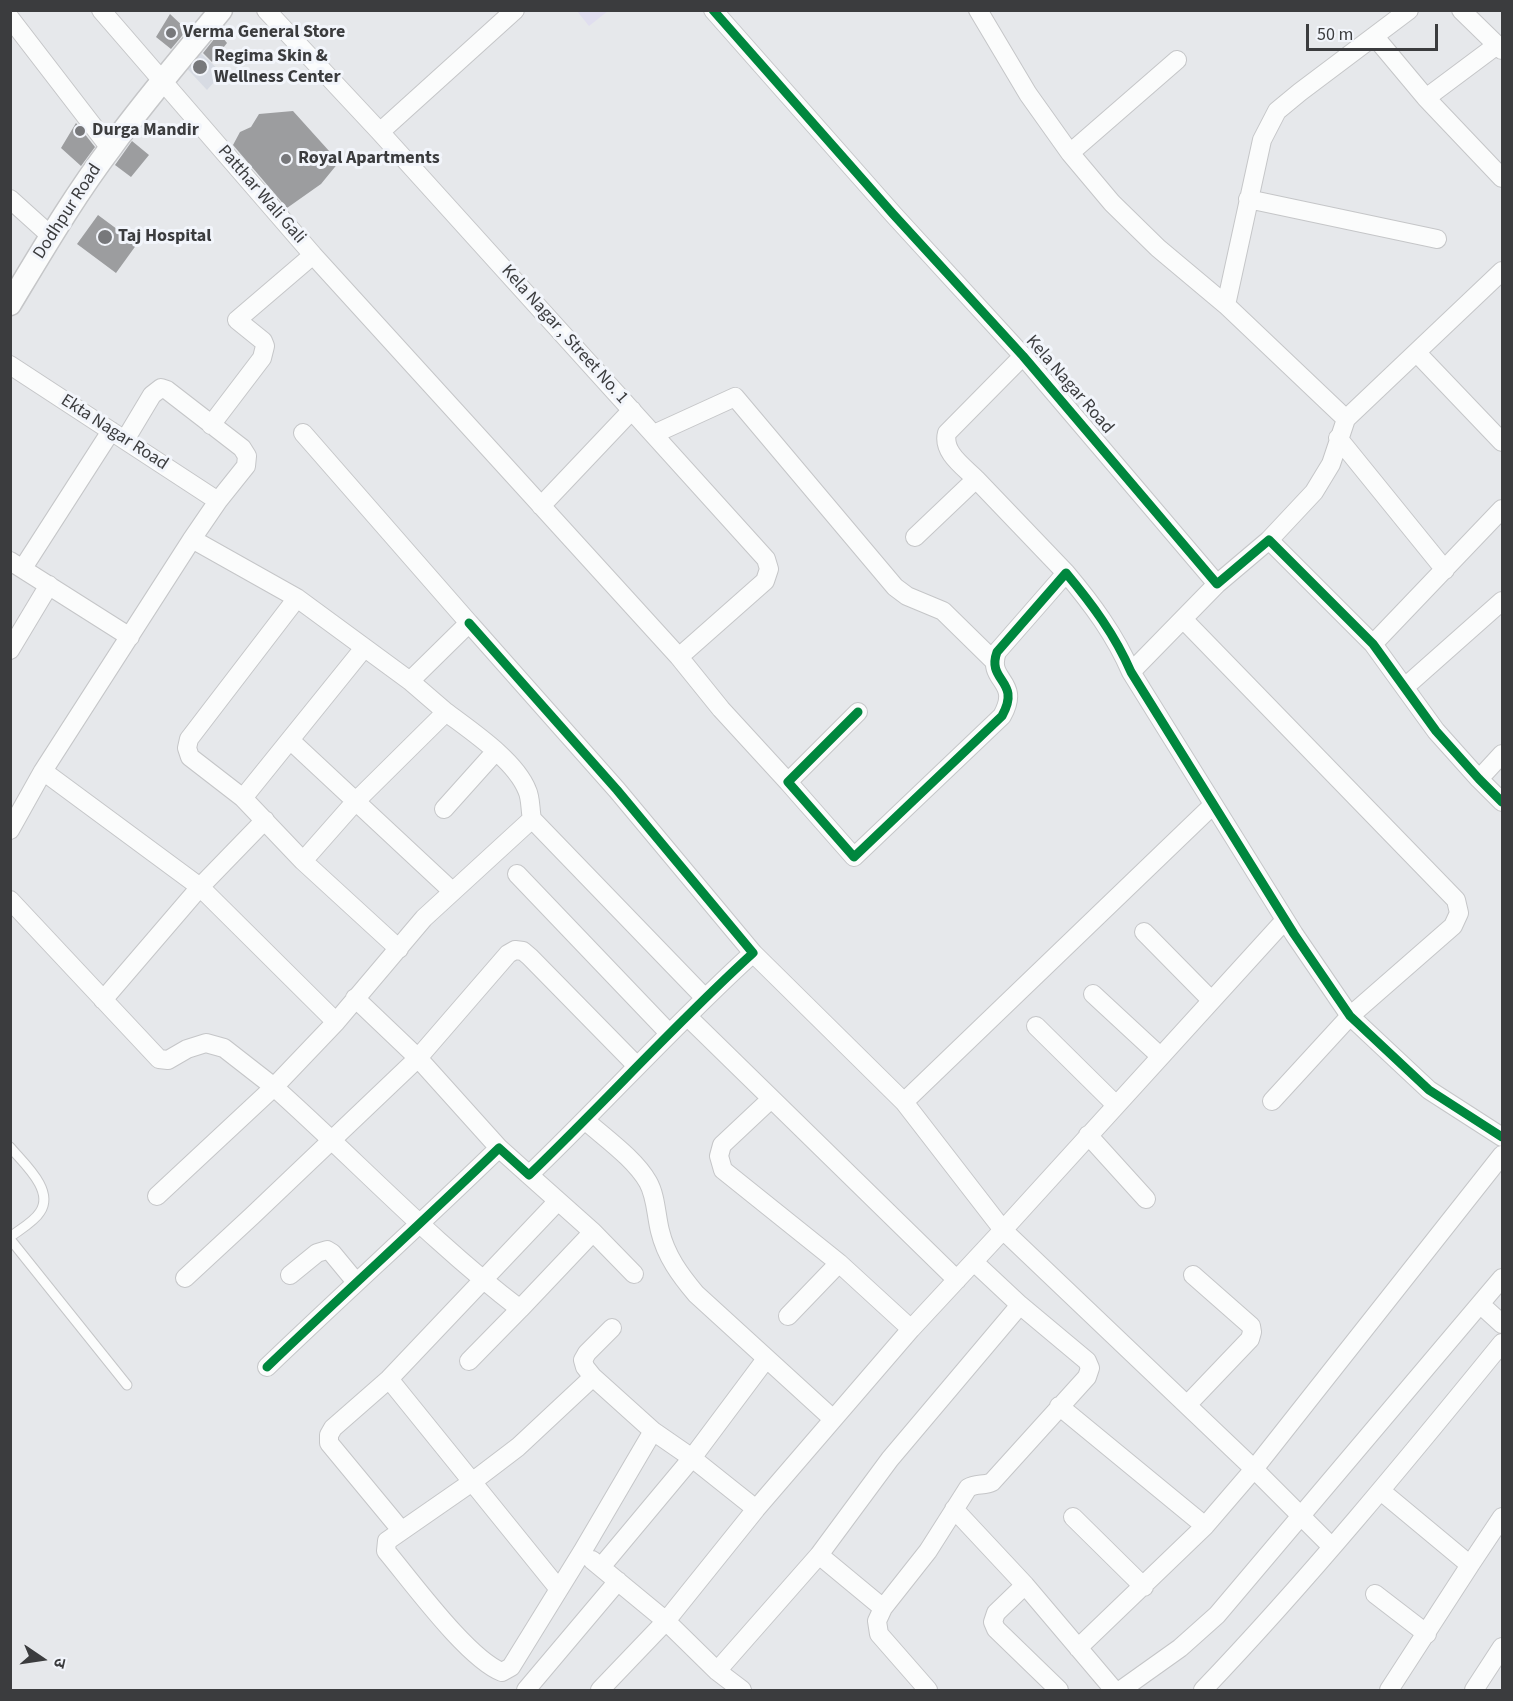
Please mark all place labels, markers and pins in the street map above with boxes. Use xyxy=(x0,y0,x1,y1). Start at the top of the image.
place label: Verma General Store xyxy=(183,22,345,44)
marker: Verma General Store xyxy=(164,26,178,40)
place label: Regima Skin & Wellness Center xyxy=(214,46,341,88)
marker: Regima Skin & Wellness Center xyxy=(191,58,209,76)
place label: Durga Mandir xyxy=(92,120,199,142)
marker: Durga Mandir xyxy=(73,124,87,138)
place label: Royal Apartments xyxy=(298,148,440,170)
marker: Royal Apartments xyxy=(279,152,293,166)
place label: Taj Hospital xyxy=(118,226,211,248)
marker: Taj Hospital xyxy=(96,228,114,246)

